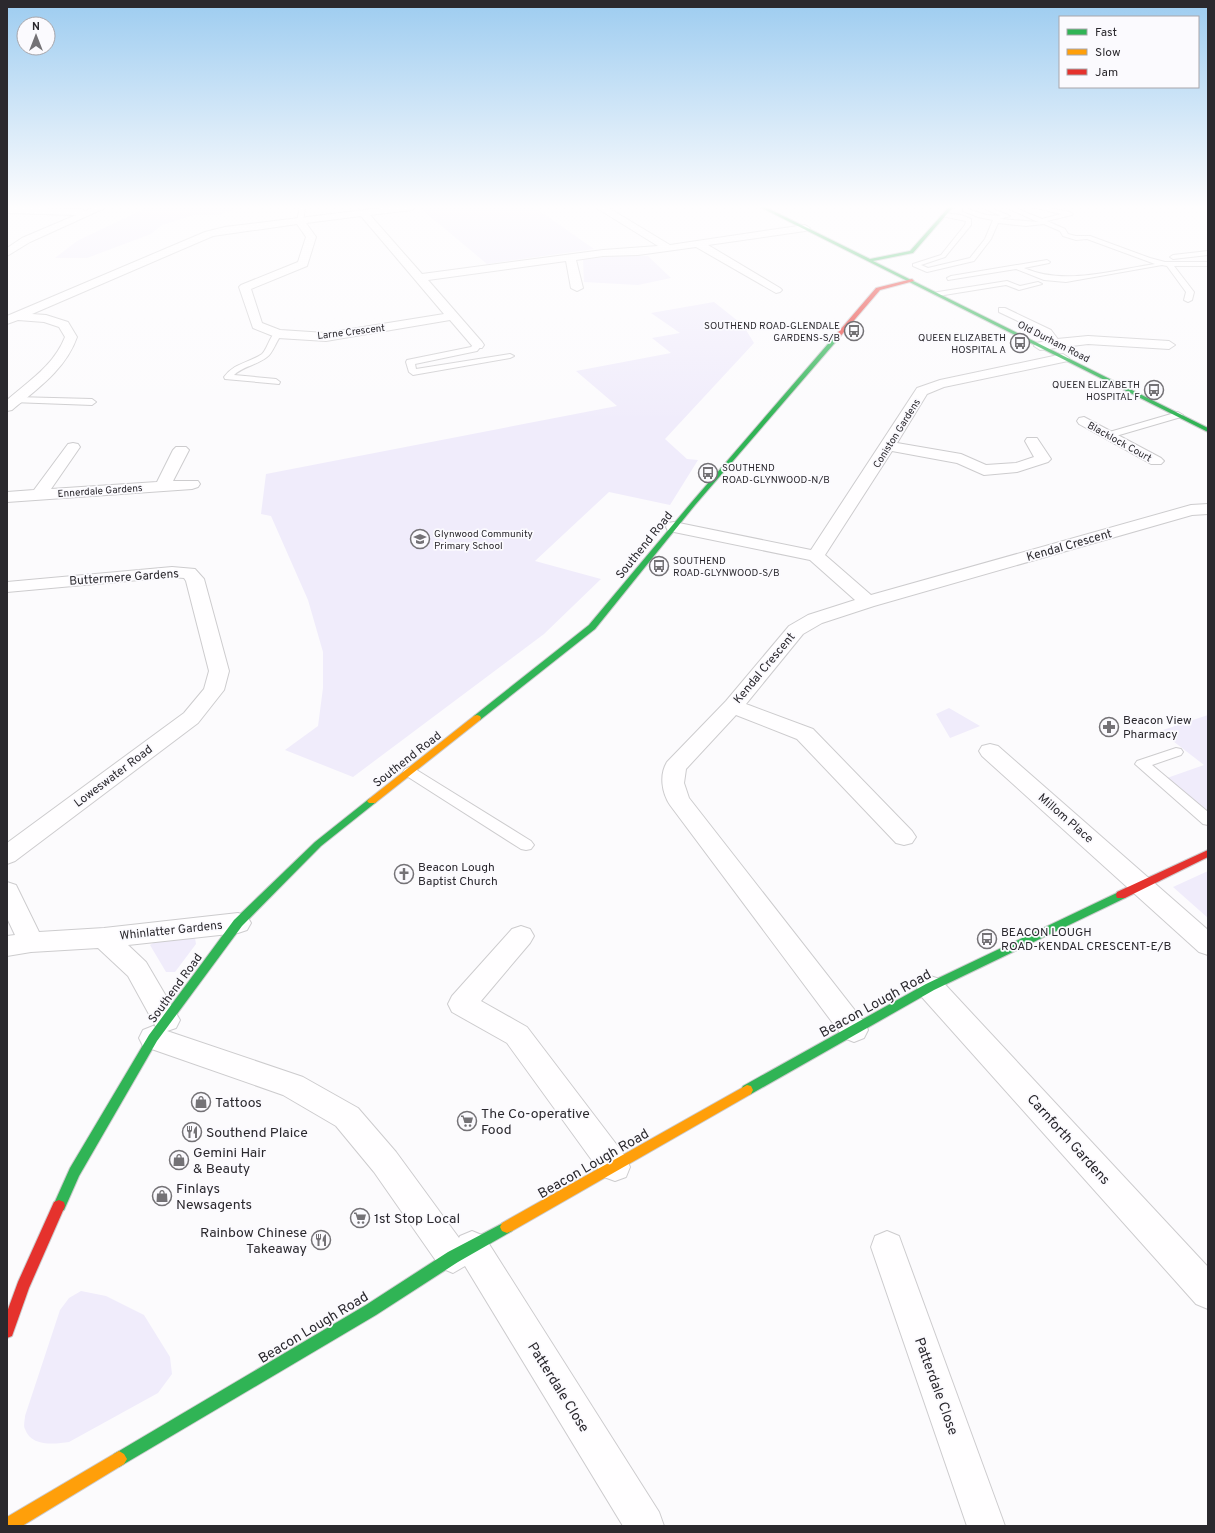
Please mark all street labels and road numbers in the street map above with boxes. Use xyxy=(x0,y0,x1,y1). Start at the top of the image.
street label: Old Durham Road xyxy=(1015,319,1092,366)
street label: Larne Crescent xyxy=(317,322,386,343)
street label: Coniston Gardens xyxy=(871,396,924,471)
street label: Blacklock Court xyxy=(1085,419,1154,465)
street label: Ennerdale Gardens xyxy=(57,482,143,501)
street label: Southend Road xyxy=(613,509,677,583)
street label: Kendal Crescent xyxy=(1025,526,1114,566)
street label: Buttermere Gardens xyxy=(69,566,179,590)
street label: Kendal Crescent xyxy=(730,630,799,707)
street label: Southend Road xyxy=(370,728,445,791)
street label: Loweswater Road xyxy=(71,742,156,812)
street label: Millom Place xyxy=(1034,790,1096,847)
street label: Whinlatter Gardens xyxy=(119,918,223,944)
street label: Southend Road xyxy=(145,951,207,1027)
street label: Beacon Lough Road xyxy=(817,967,935,1042)
street label: Carnforth Gardens xyxy=(1023,1091,1113,1189)
street label: Beacon Lough Road xyxy=(535,1126,652,1203)
street label: Beacon Lough Road xyxy=(256,1289,372,1368)
street label: Patterdale Close xyxy=(910,1335,961,1438)
street label: Patterdale Close xyxy=(523,1340,592,1436)

